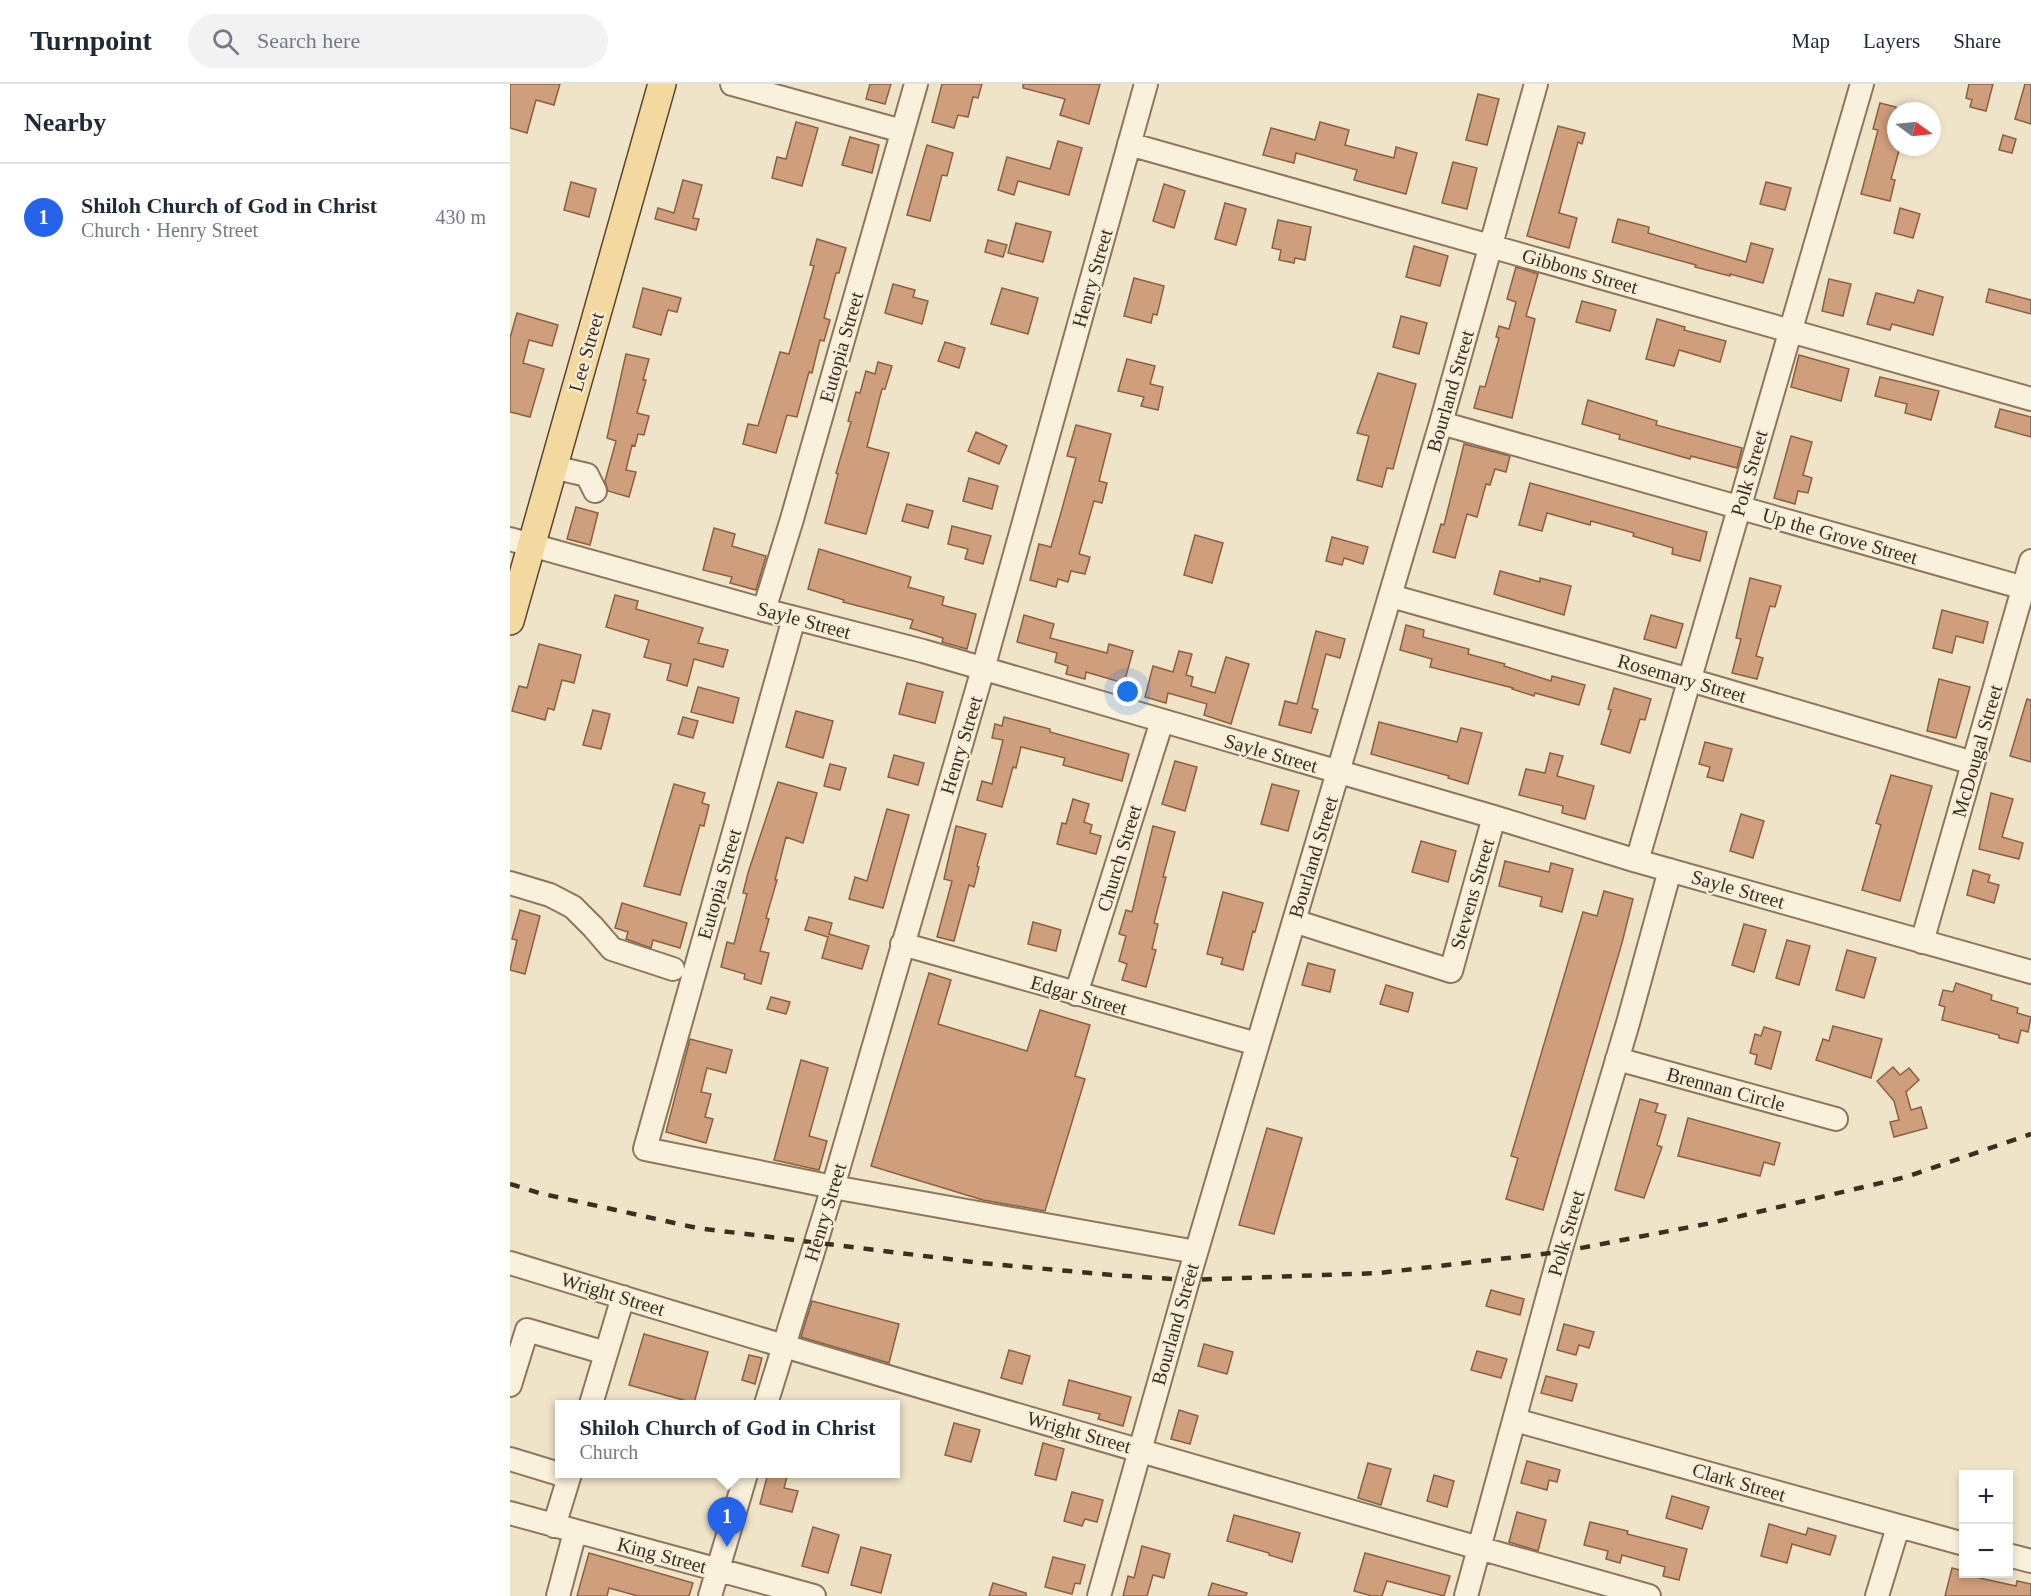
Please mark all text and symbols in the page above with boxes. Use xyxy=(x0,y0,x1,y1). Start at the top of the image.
search box xyxy=(188,14,608,68)
text: Turnpoint xyxy=(30,25,152,56)
icon: search xyxy=(209,25,242,58)
text: Search here xyxy=(257,28,360,53)
text: Map xyxy=(1792,29,1830,53)
text: Layers xyxy=(1863,29,1920,53)
text: Share xyxy=(1953,29,2001,53)
north arrow xyxy=(1887,102,1941,156)
text: Nearby xyxy=(24,108,106,137)
text: Shiloh Church of God in Christ xyxy=(81,193,377,218)
text: 1 xyxy=(39,206,49,228)
text: 430 m xyxy=(435,206,486,228)
text: Church · Henry Street xyxy=(81,219,258,241)
street label: Henry Street xyxy=(1067,226,1118,330)
street label: Gibbons Street xyxy=(1520,244,1641,298)
street label: Eutopia Street xyxy=(815,289,868,405)
street label: Lee Street xyxy=(564,309,608,394)
street label: Bourland Street xyxy=(1422,327,1478,455)
street label: Polk Street xyxy=(1726,427,1772,518)
street label: Up the Grove Street xyxy=(1760,503,1921,570)
street label: Sayle Street xyxy=(754,597,854,644)
street label: Rosemary Street xyxy=(1615,649,1749,708)
your location xyxy=(1113,677,1142,706)
street label: McDougal Street xyxy=(1948,682,2008,820)
street label: Henry Street xyxy=(936,693,987,797)
street label: Sayle Street xyxy=(1222,729,1321,778)
street label: Bourland Street xyxy=(1284,793,1342,921)
street label: Church Street xyxy=(1092,802,1146,914)
street label: Eutopia Street xyxy=(693,826,746,942)
street label: Stevens Street xyxy=(1446,836,1498,952)
street label: Sayle Street xyxy=(1689,865,1788,914)
street label: Edgar Street xyxy=(1028,971,1130,1020)
street label: Brennan Circle xyxy=(1664,1063,1788,1115)
street label: Henry Street xyxy=(800,1160,851,1264)
street label: Polk Street xyxy=(1543,1187,1589,1278)
street label: Bourland Street xyxy=(1147,1260,1203,1388)
street label: Wright Street xyxy=(558,1268,668,1321)
popup xyxy=(555,1400,900,1478)
street label: Wright Street xyxy=(1024,1407,1134,1458)
text: Shiloh Church of God in Christ xyxy=(579,1415,876,1440)
text: Church xyxy=(579,1441,638,1463)
street label: Clark Street xyxy=(1690,1458,1789,1506)
map controls xyxy=(1959,1470,2013,1578)
button: + xyxy=(1959,1470,2013,1524)
pin: 1 xyxy=(708,1498,746,1547)
button: − xyxy=(1959,1524,2013,1578)
street label: King Street xyxy=(615,1533,710,1579)

